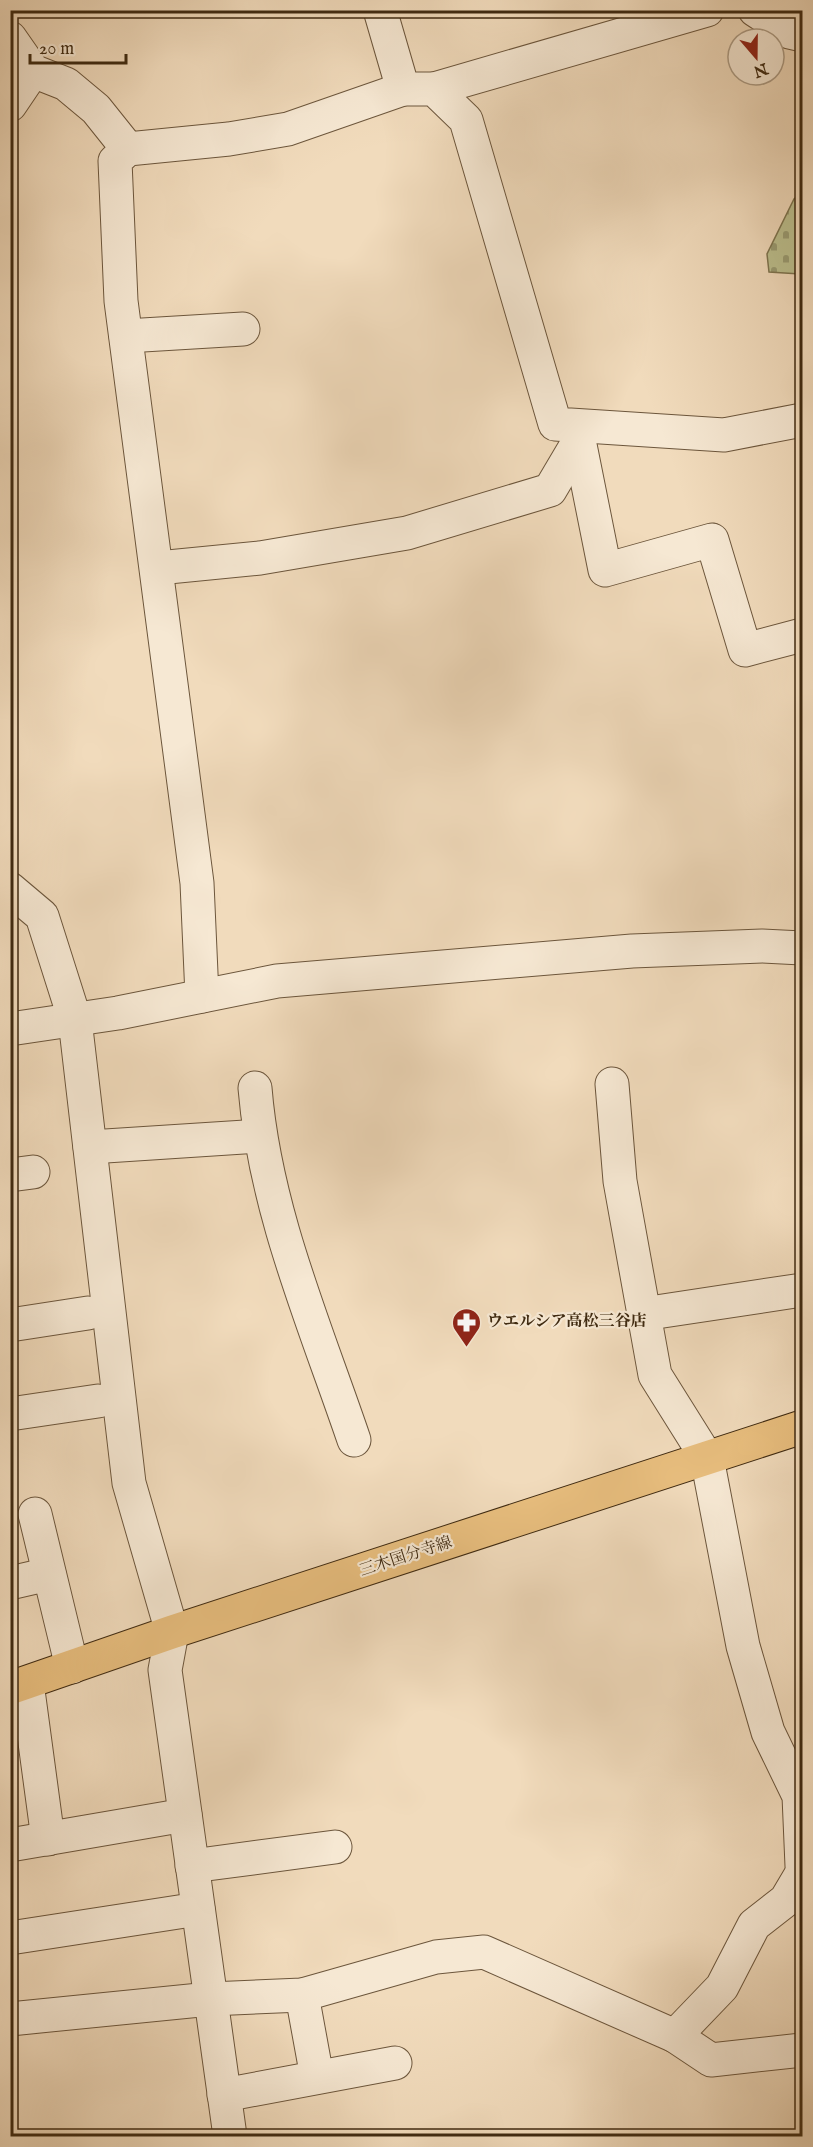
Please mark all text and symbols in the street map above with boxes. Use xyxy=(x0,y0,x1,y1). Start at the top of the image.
scale bar xyxy=(30,27,126,65)
north arrow xyxy=(726,27,786,87)
text: 20 m xyxy=(39,38,74,61)
text: N xyxy=(750,57,771,81)
pharmacy icon: ウエルシア高松三谷店 xyxy=(450,1306,482,1348)
place label: ウエルシア高松三谷店 xyxy=(487,1312,647,1332)
street label: 三木国分寺線 xyxy=(357,1533,455,1581)

